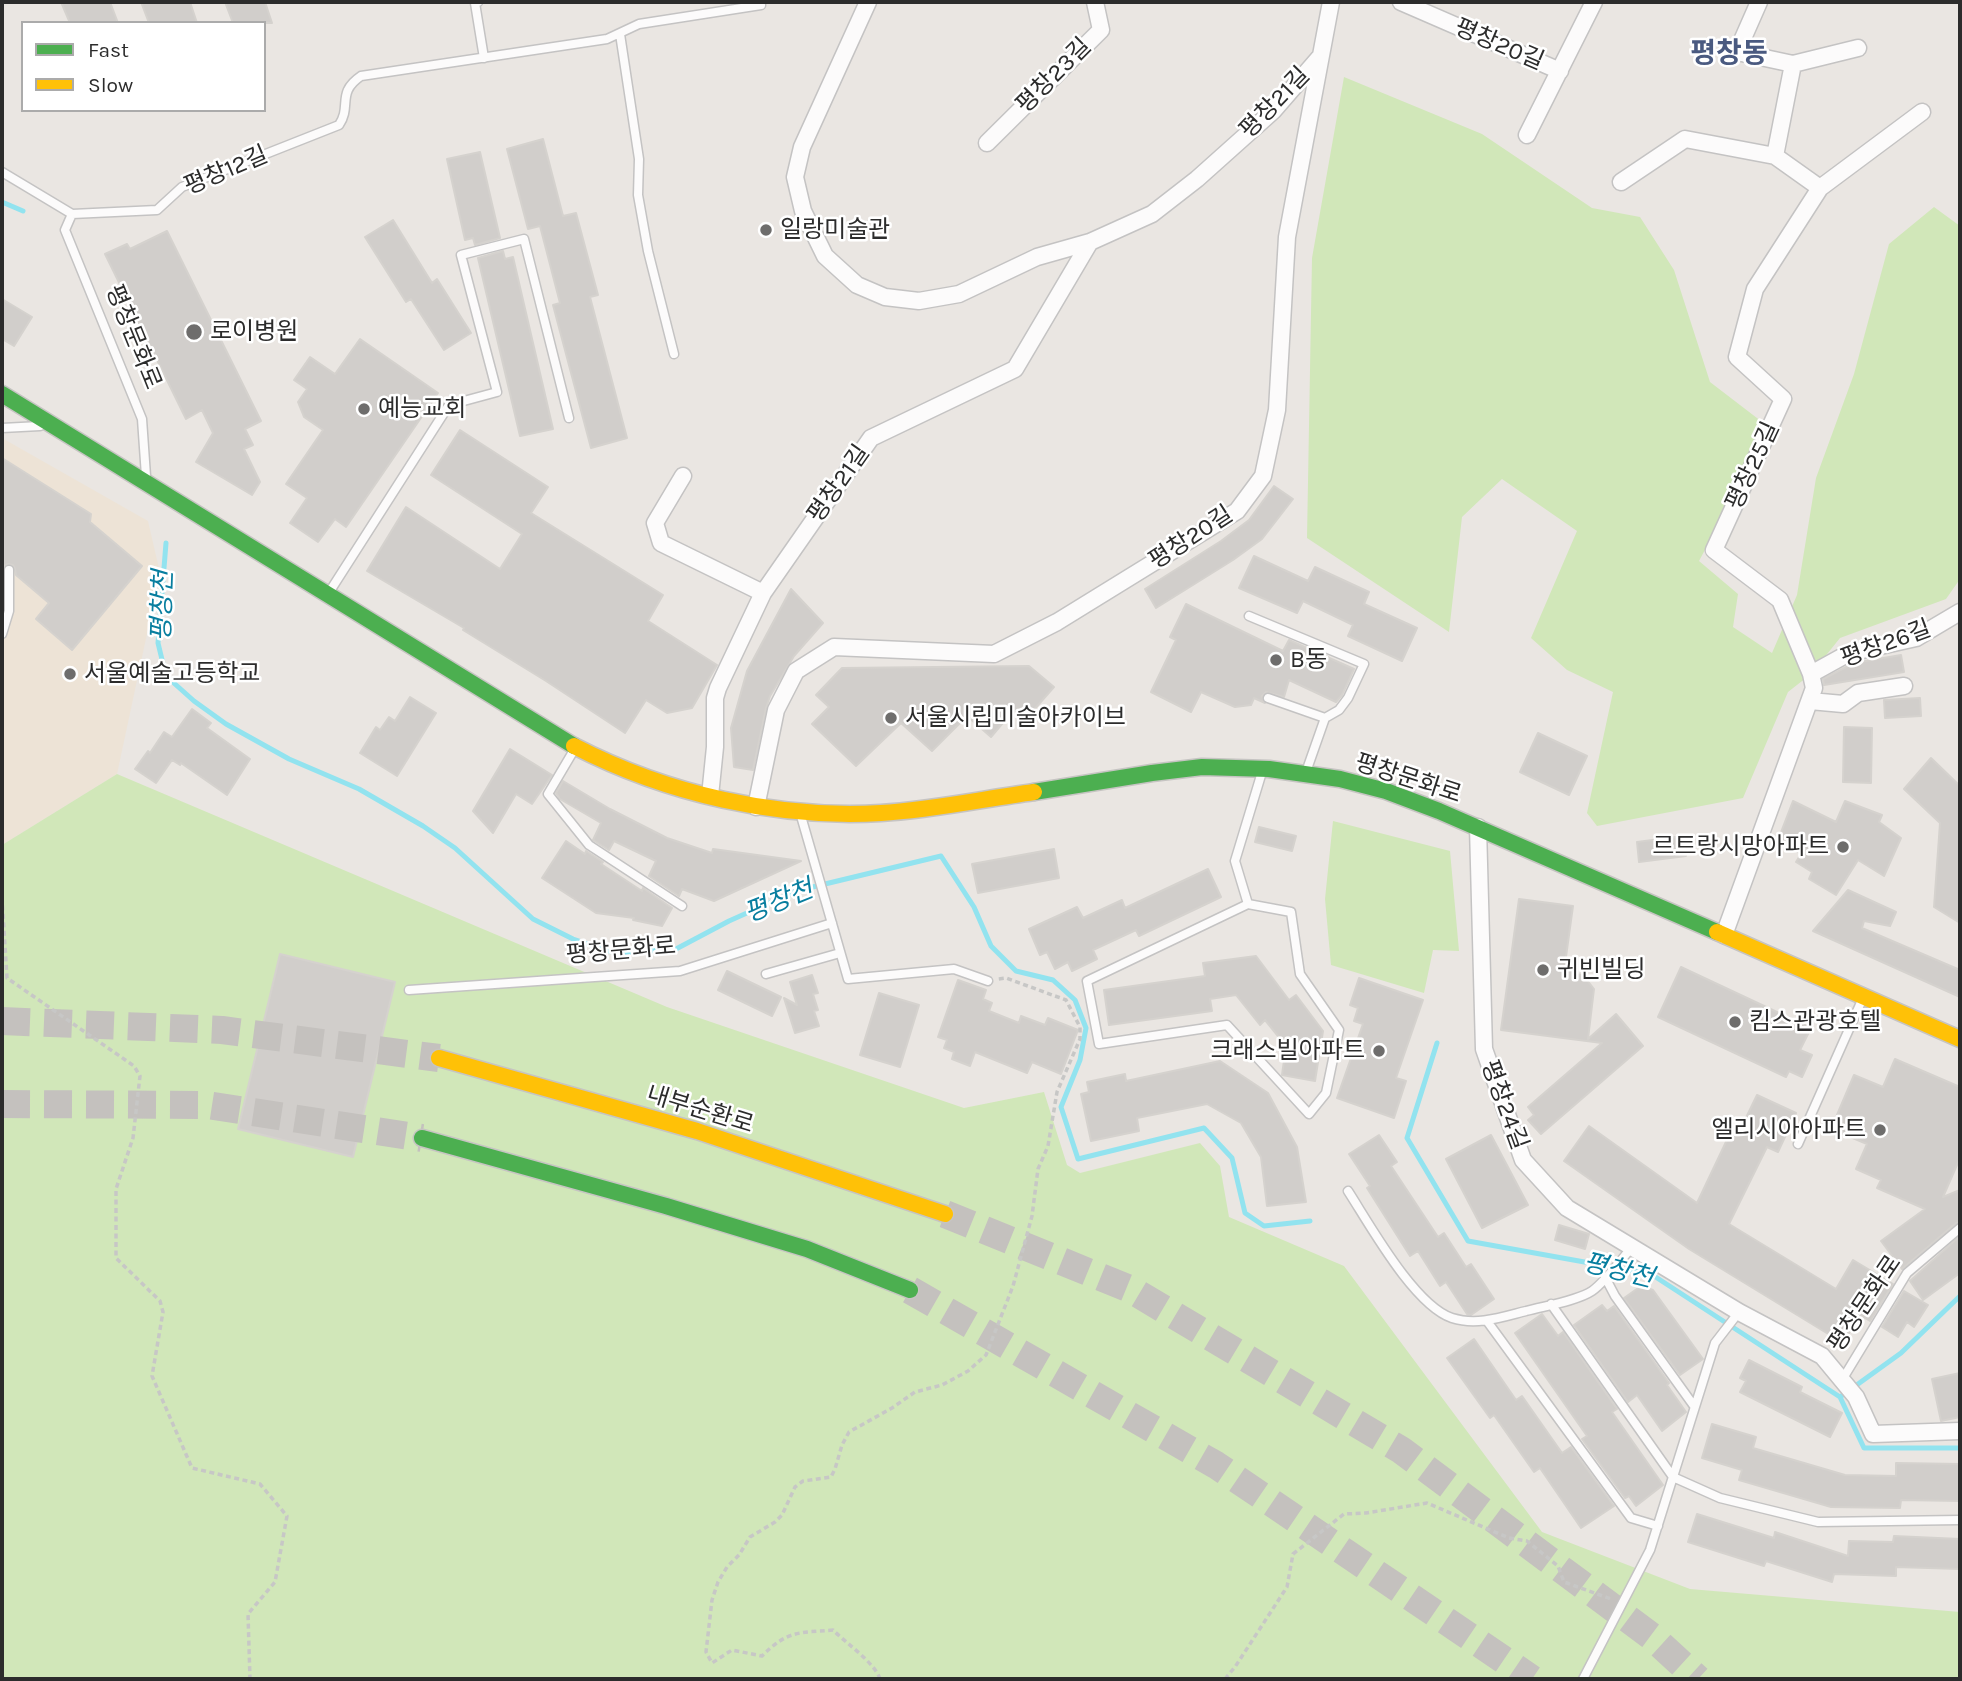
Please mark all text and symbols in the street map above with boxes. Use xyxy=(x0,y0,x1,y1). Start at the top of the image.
street label: 평창20길 xyxy=(1450,13,1548,77)
legend xyxy=(21,21,266,112)
street label: 평창23길 xyxy=(1010,32,1098,120)
district label: 평창동 xyxy=(1690,37,1768,71)
text: Fast xyxy=(88,38,129,62)
street label: 평창21길 xyxy=(1234,61,1316,145)
text: Slow xyxy=(88,73,133,97)
street label: 평창12길 xyxy=(180,141,272,201)
place label: 일랑미술관 xyxy=(780,216,890,244)
marker: 일랑미술관 xyxy=(758,222,774,238)
street label: 평창문화로 xyxy=(99,280,167,394)
place label: 로이병원 xyxy=(210,318,298,346)
marker: 로이병원 xyxy=(184,322,204,342)
place label: 예능교회 xyxy=(378,395,466,423)
marker: 예능교회 xyxy=(356,401,372,417)
street label: 평창25길 xyxy=(1720,417,1786,515)
street label: 평창21길 xyxy=(802,440,876,528)
street label: 평창20길 xyxy=(1144,500,1238,576)
water label: 평창천 xyxy=(146,570,180,642)
street label: 평창26길 xyxy=(1837,614,1935,674)
place label: B동 xyxy=(1290,646,1327,674)
marker: B동 xyxy=(1268,652,1284,668)
place label: 서울예술고등학교 xyxy=(84,660,261,688)
marker: 서울예술고등학교 xyxy=(62,666,78,682)
place label: 서울시립미술아카이브 xyxy=(905,704,1126,732)
marker: 서울시립미술아카이브 xyxy=(883,710,899,726)
street label: 평창문화로 xyxy=(1351,748,1465,810)
place label: 르트랑시망아파트 xyxy=(1652,833,1829,861)
marker: 르트랑시망아파트 xyxy=(1835,839,1851,855)
water label: 평창천 xyxy=(740,874,818,930)
street label: 평창문화로 xyxy=(565,932,677,970)
place label: 귀빈빌딩 xyxy=(1557,956,1645,984)
marker: 귀빈빌딩 xyxy=(1535,962,1551,978)
place label: 킴스관광호텔 xyxy=(1749,1008,1881,1036)
marker: 킴스관광호텔 xyxy=(1727,1014,1743,1030)
place label: 크래스빌아파트 xyxy=(1210,1037,1365,1065)
marker: 크래스빌아파트 xyxy=(1371,1043,1387,1059)
street label: 평창24길 xyxy=(1474,1056,1534,1154)
street label: 내부순환로 xyxy=(643,1080,757,1140)
place label: 엘리시아아파트 xyxy=(1711,1116,1866,1144)
marker: 엘리시아아파트 xyxy=(1872,1122,1888,1138)
water label: 평창천 xyxy=(1579,1247,1657,1295)
street label: 평창문화로 xyxy=(1822,1250,1908,1358)

